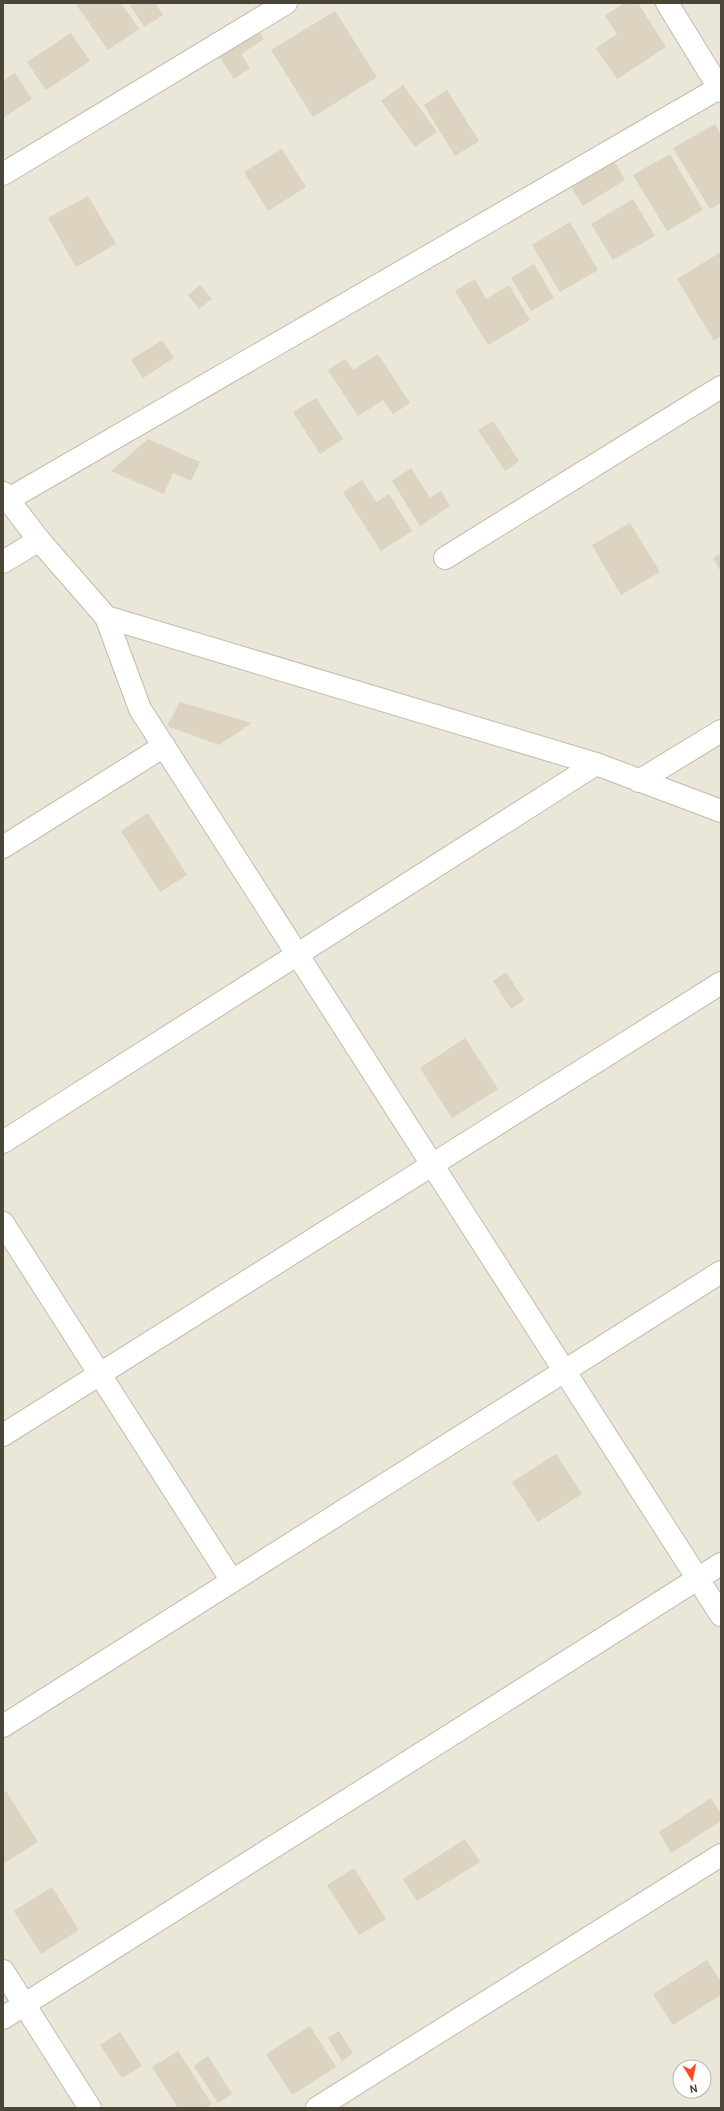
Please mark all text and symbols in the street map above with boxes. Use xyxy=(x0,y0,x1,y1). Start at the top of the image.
north arrow xyxy=(672,2059,712,2099)
text: N xyxy=(689,2081,699,2096)

